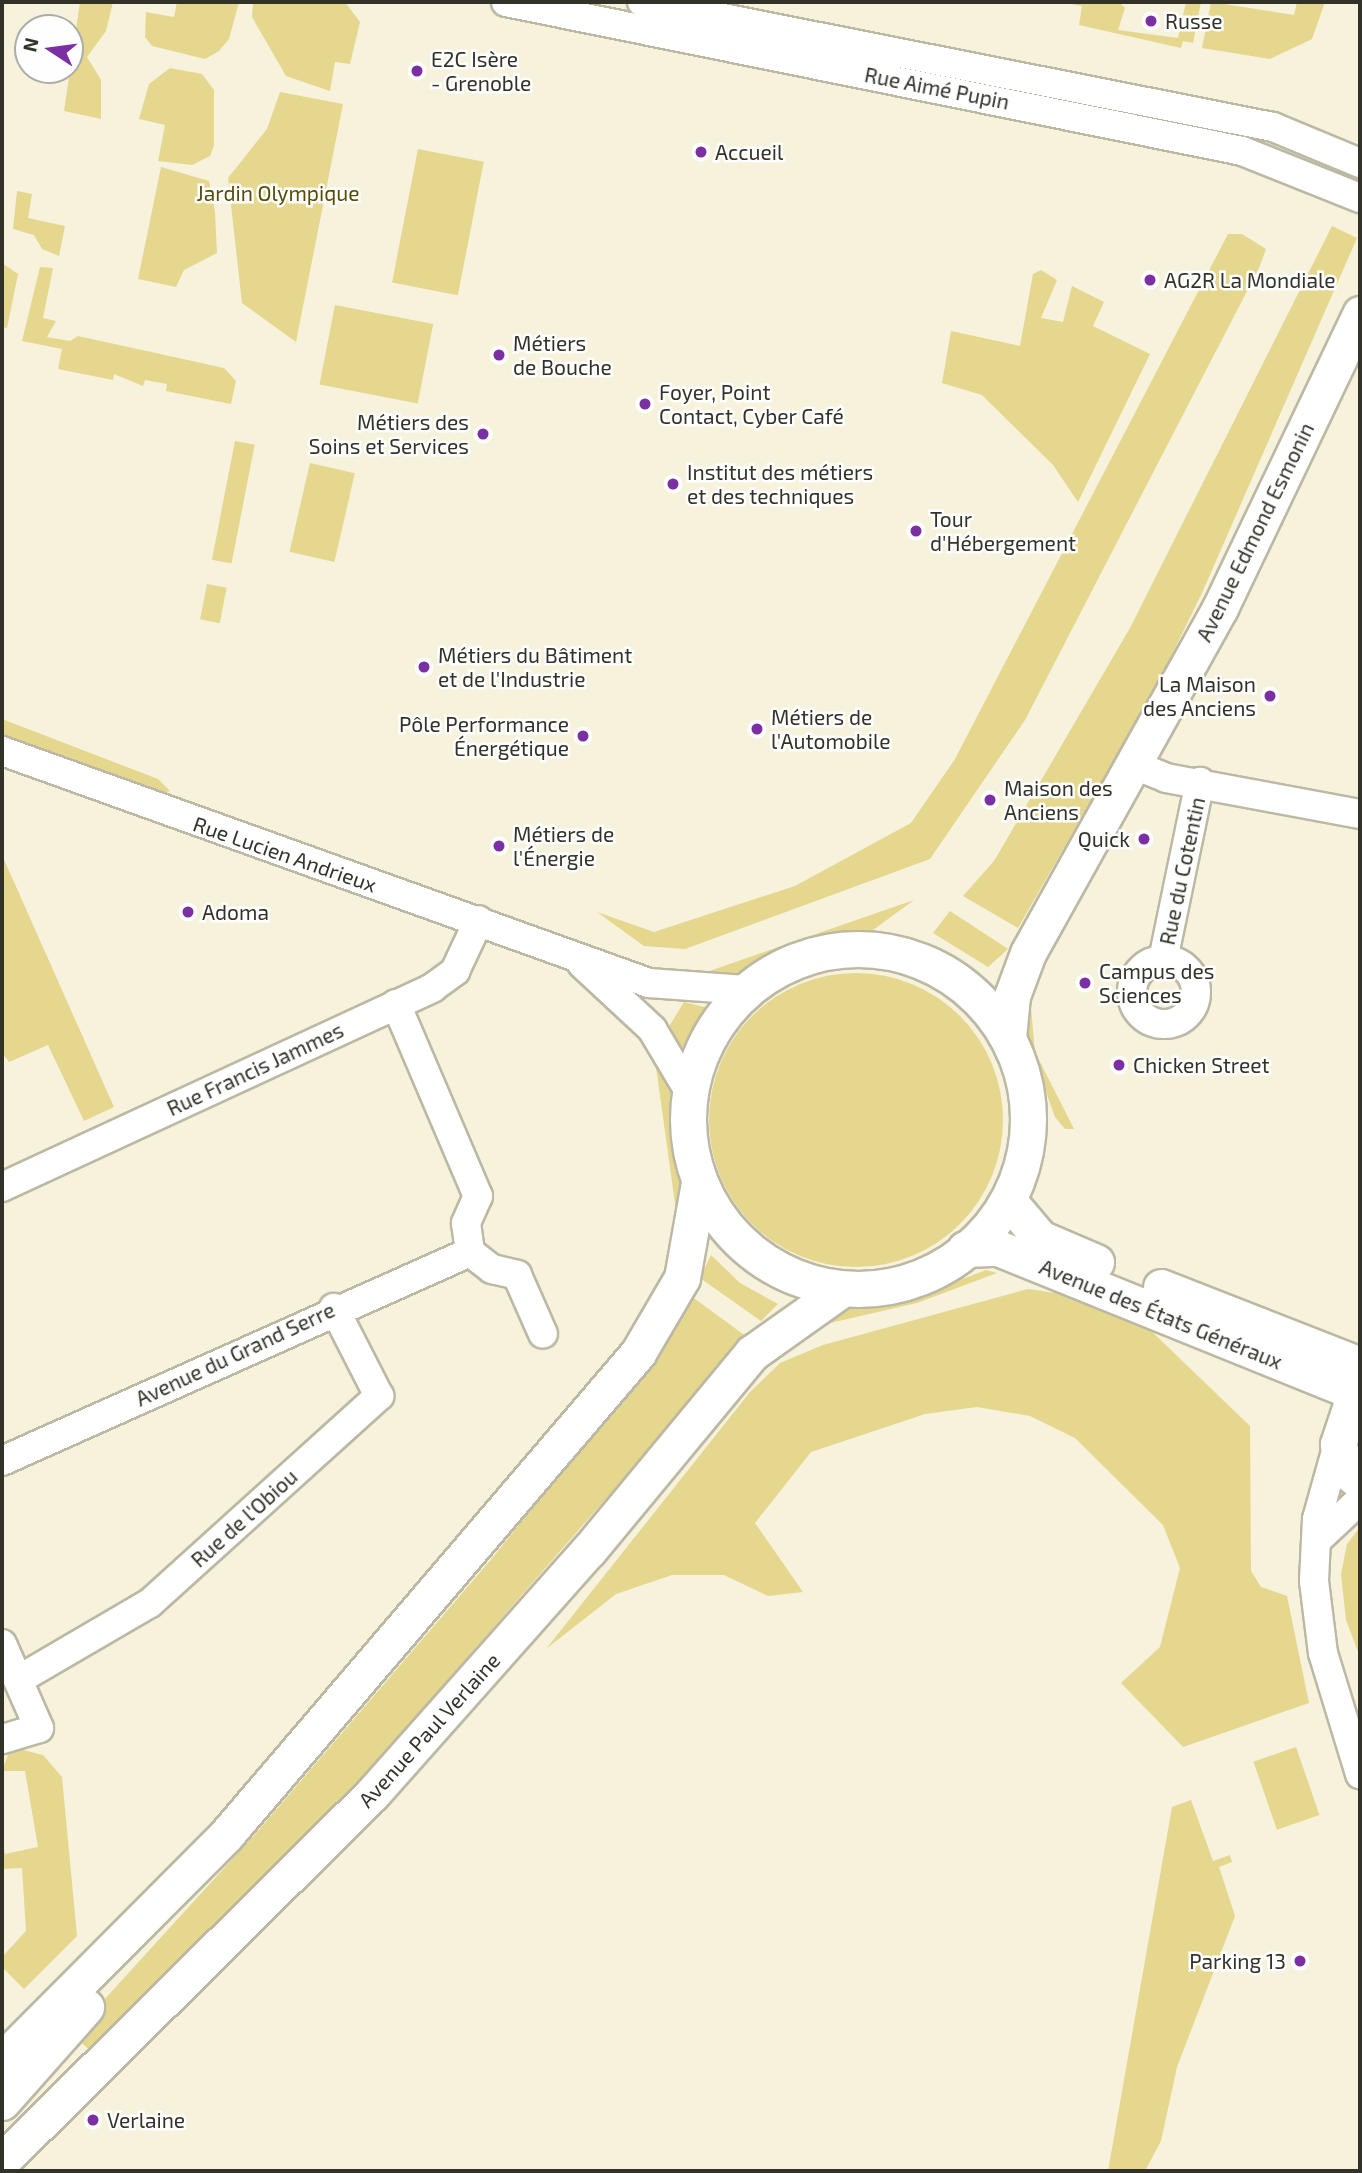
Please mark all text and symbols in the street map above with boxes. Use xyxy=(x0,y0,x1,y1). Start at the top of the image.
place label: Russe xyxy=(1165,8,1223,34)
marker: Russe xyxy=(1143,13,1159,29)
north arrow xyxy=(14,14,84,84)
text: N xyxy=(17,35,43,54)
place label: E2C Isère - Grenoble xyxy=(431,46,531,96)
street label: Rue Aimé Pupin xyxy=(862,62,1012,114)
marker: E2C Isère - Grenoble xyxy=(409,63,425,79)
place label: Accueil xyxy=(715,139,783,165)
marker: Accueil xyxy=(693,144,709,160)
park label: Jardin Olympique xyxy=(197,180,359,206)
place label: AG2R La Mondiale xyxy=(1164,267,1335,293)
marker: AG2R La Mondiale xyxy=(1142,272,1158,288)
place label: Métiers de Bouche xyxy=(513,330,612,380)
marker: Métiers de Bouche xyxy=(491,347,507,363)
place label: Foyer, Point Contact, Cyber Café xyxy=(659,379,844,429)
marker: Foyer, Point Contact, Cyber Café xyxy=(637,396,653,412)
place label: Métiers des Soins et Services xyxy=(309,409,469,459)
street label: Avenue Edmond Esmonin xyxy=(1191,418,1319,646)
marker: Métiers des Soins et Services xyxy=(475,426,491,442)
place label: Institut des métiers et des techniques xyxy=(687,459,873,509)
marker: Institut des métiers et des techniques xyxy=(665,476,681,492)
place label: Tour d'Hébergement xyxy=(930,506,1076,556)
marker: Tour d'Hébergement xyxy=(908,523,924,539)
place label: Métiers du Bâtiment et de l'Industrie xyxy=(438,642,632,692)
marker: Métiers du Bâtiment et de l'Industrie xyxy=(416,659,432,675)
place label: La Maison des Anciens xyxy=(1142,671,1256,721)
marker: La Maison des Anciens xyxy=(1262,688,1278,704)
place label: Métiers de l'Automobile xyxy=(771,704,890,754)
place label: Pôle Performance Énergétique xyxy=(399,711,569,761)
marker: Métiers de l'Automobile xyxy=(749,721,765,737)
marker: Pôle Performance Énergétique xyxy=(575,728,591,744)
place label: Maison des Anciens xyxy=(1004,775,1113,825)
marker: Maison des Anciens xyxy=(982,792,998,808)
street label: Rue du Cotentin xyxy=(1154,795,1210,947)
street label: Rue Lucien Andrieux xyxy=(190,811,380,897)
place label: Métiers de l'Énergie xyxy=(513,821,614,871)
place label: Quick xyxy=(1078,826,1130,852)
marker: Quick xyxy=(1136,831,1152,847)
marker: Métiers de l'Énergie xyxy=(491,838,507,854)
place label: Adoma xyxy=(202,899,269,925)
marker: Adoma xyxy=(180,904,196,920)
place label: Campus des Sciences xyxy=(1099,958,1214,1008)
marker: Campus des Sciences xyxy=(1077,975,1093,991)
street label: Rue Francis Jammes xyxy=(163,1017,347,1121)
place label: Chicken Street xyxy=(1133,1052,1270,1078)
marker: Chicken Street xyxy=(1111,1057,1127,1073)
street label: Avenue des États Généraux xyxy=(1036,1254,1286,1374)
street label: Avenue du Grand Serre xyxy=(131,1297,339,1411)
street label: Rue de l'Obiou xyxy=(186,1464,302,1572)
street label: Avenue Paul Verlaine xyxy=(353,1647,505,1813)
place label: Parking 13 xyxy=(1189,1948,1286,1974)
marker: Parking 13 xyxy=(1292,1953,1308,1969)
place label: Verlaine xyxy=(107,2107,185,2133)
marker: Verlaine xyxy=(85,2112,101,2128)

